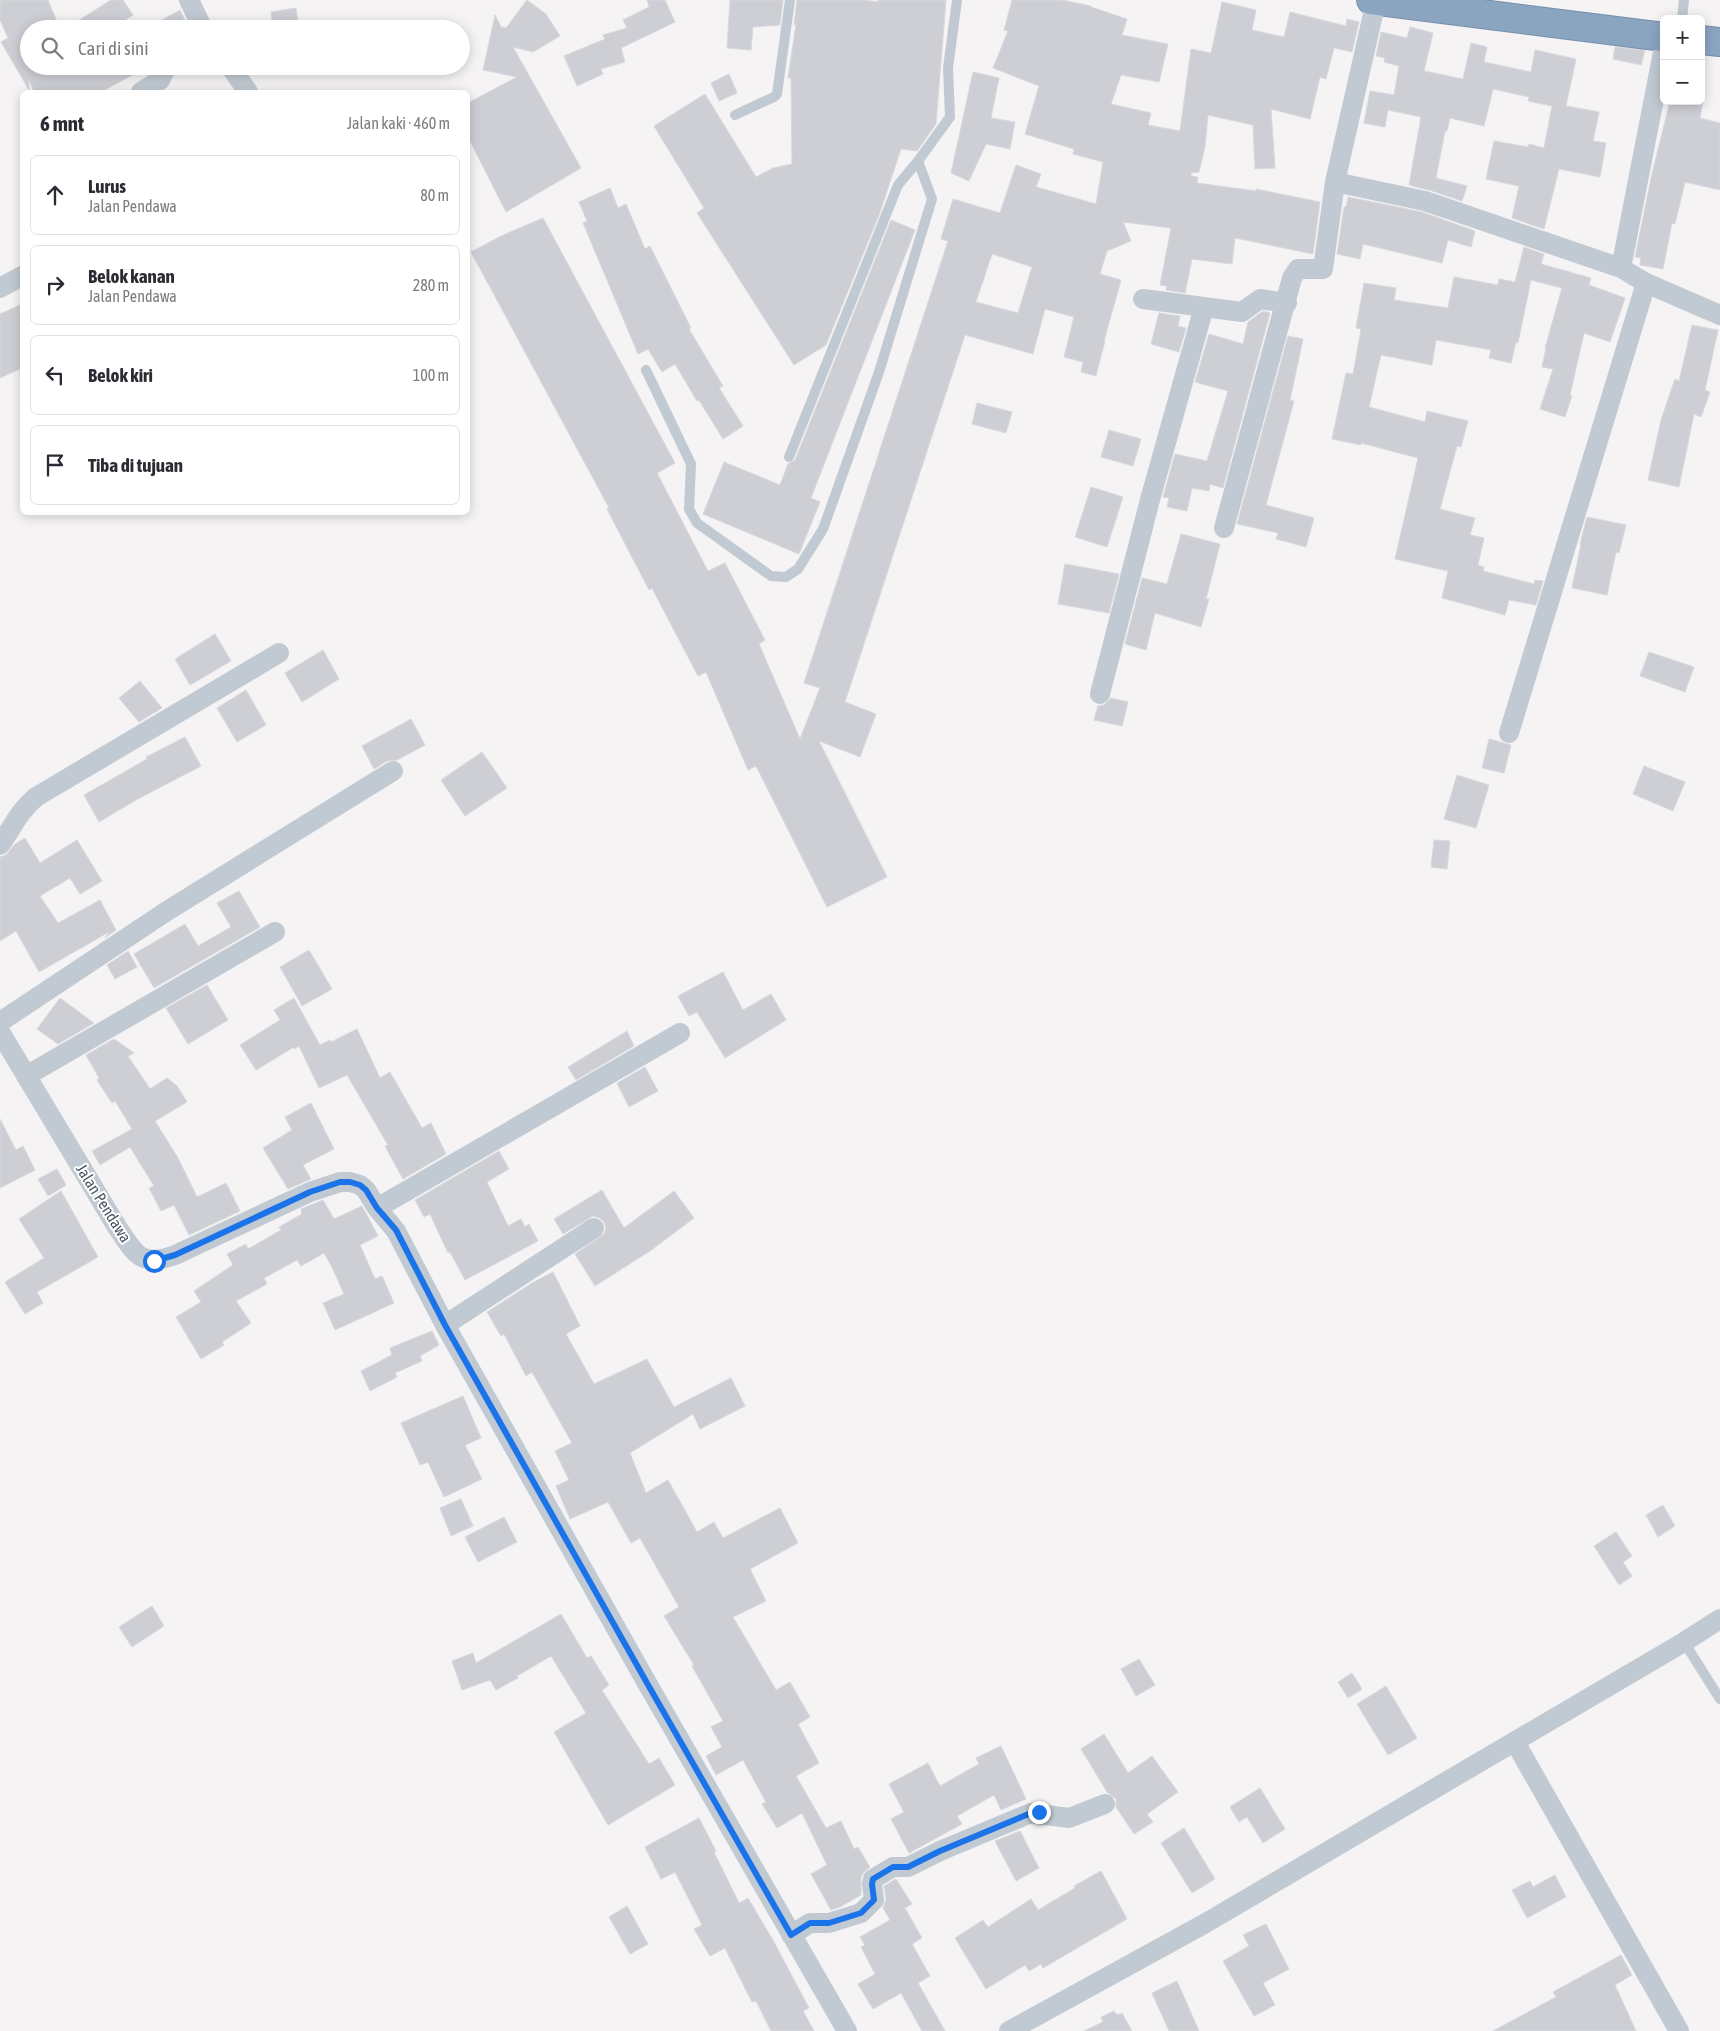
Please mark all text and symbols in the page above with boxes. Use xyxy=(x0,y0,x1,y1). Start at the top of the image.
map controls xyxy=(1660,15,1705,105)
button: + xyxy=(1660,15,1705,60)
search box xyxy=(20,20,470,75)
icon: search xyxy=(38,34,66,62)
text: Cari di sini xyxy=(78,37,149,59)
button: − xyxy=(1660,60,1705,105)
text: 6 mnt xyxy=(40,111,84,135)
text: Jalan kaki · 460 m xyxy=(347,114,450,132)
text: Lurus xyxy=(88,175,126,197)
icon: ahead xyxy=(41,181,69,209)
text: 80 m xyxy=(420,186,449,204)
text: Jalan Pendawa xyxy=(88,197,177,215)
text: Belok kanan xyxy=(88,265,175,287)
icon: right xyxy=(41,271,69,299)
text: 280 m xyxy=(413,276,449,294)
text: Jalan Pendawa xyxy=(88,287,177,305)
icon: left xyxy=(41,361,69,389)
text: Belok kiri xyxy=(88,364,153,386)
text: 100 m xyxy=(413,366,449,384)
icon: arrive xyxy=(41,451,69,479)
text: Tiba di tujuan xyxy=(88,454,183,476)
street label: Jalan Pendawa xyxy=(73,1161,135,1245)
route start xyxy=(143,1250,166,1273)
route end xyxy=(1028,1801,1051,1824)

